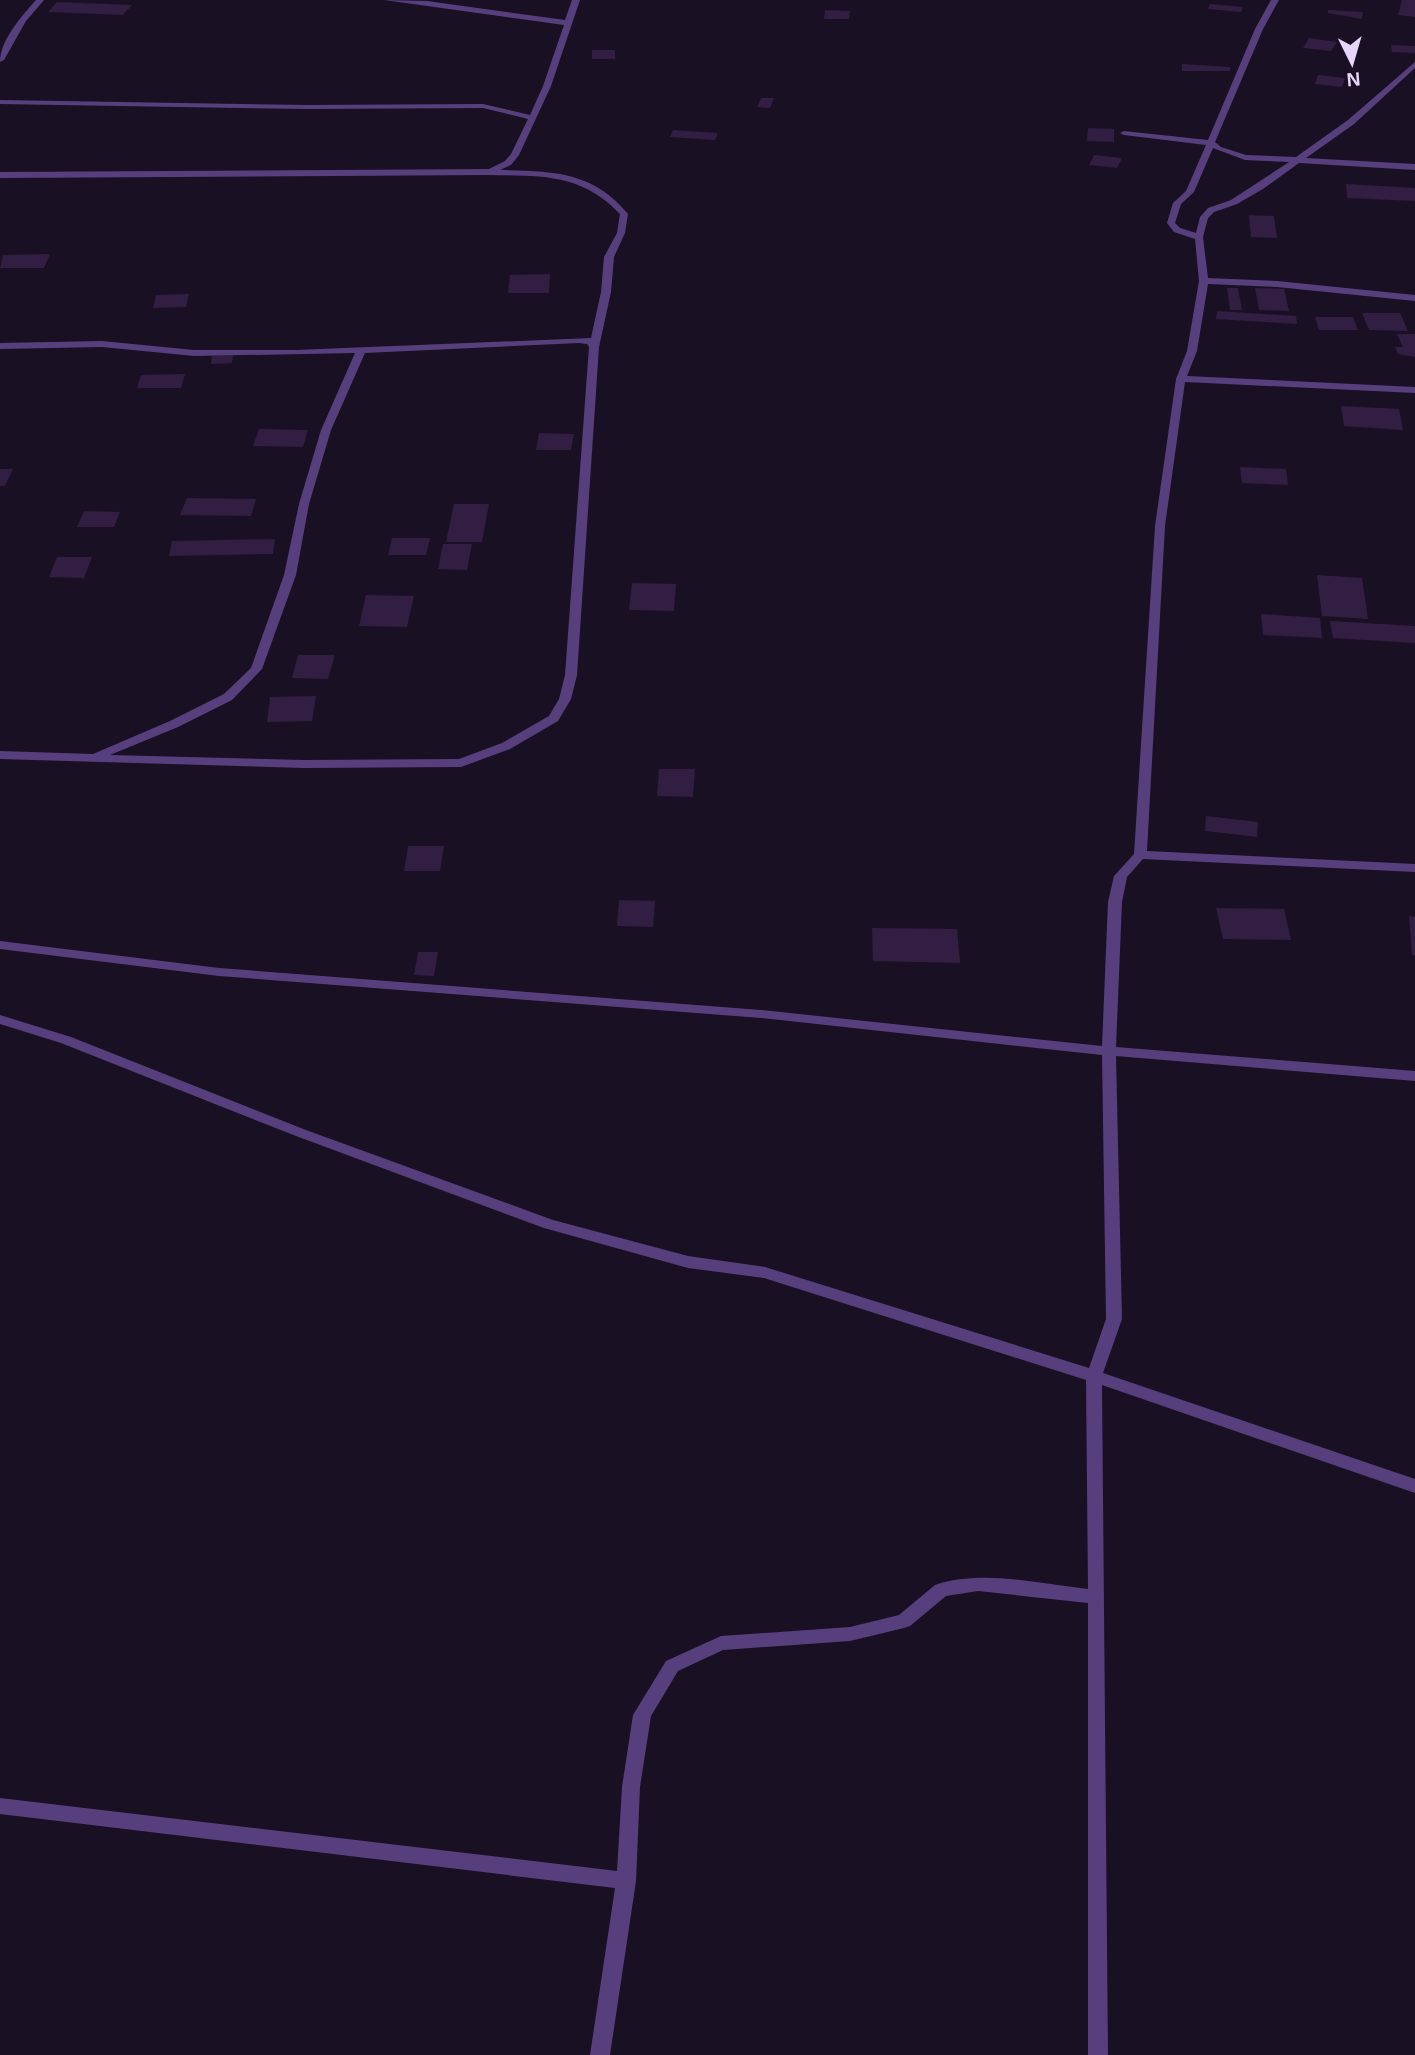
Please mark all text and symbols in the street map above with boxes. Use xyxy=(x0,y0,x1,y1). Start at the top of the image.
north arrow xyxy=(1317,28,1387,98)
text: N xyxy=(1346,68,1361,90)

